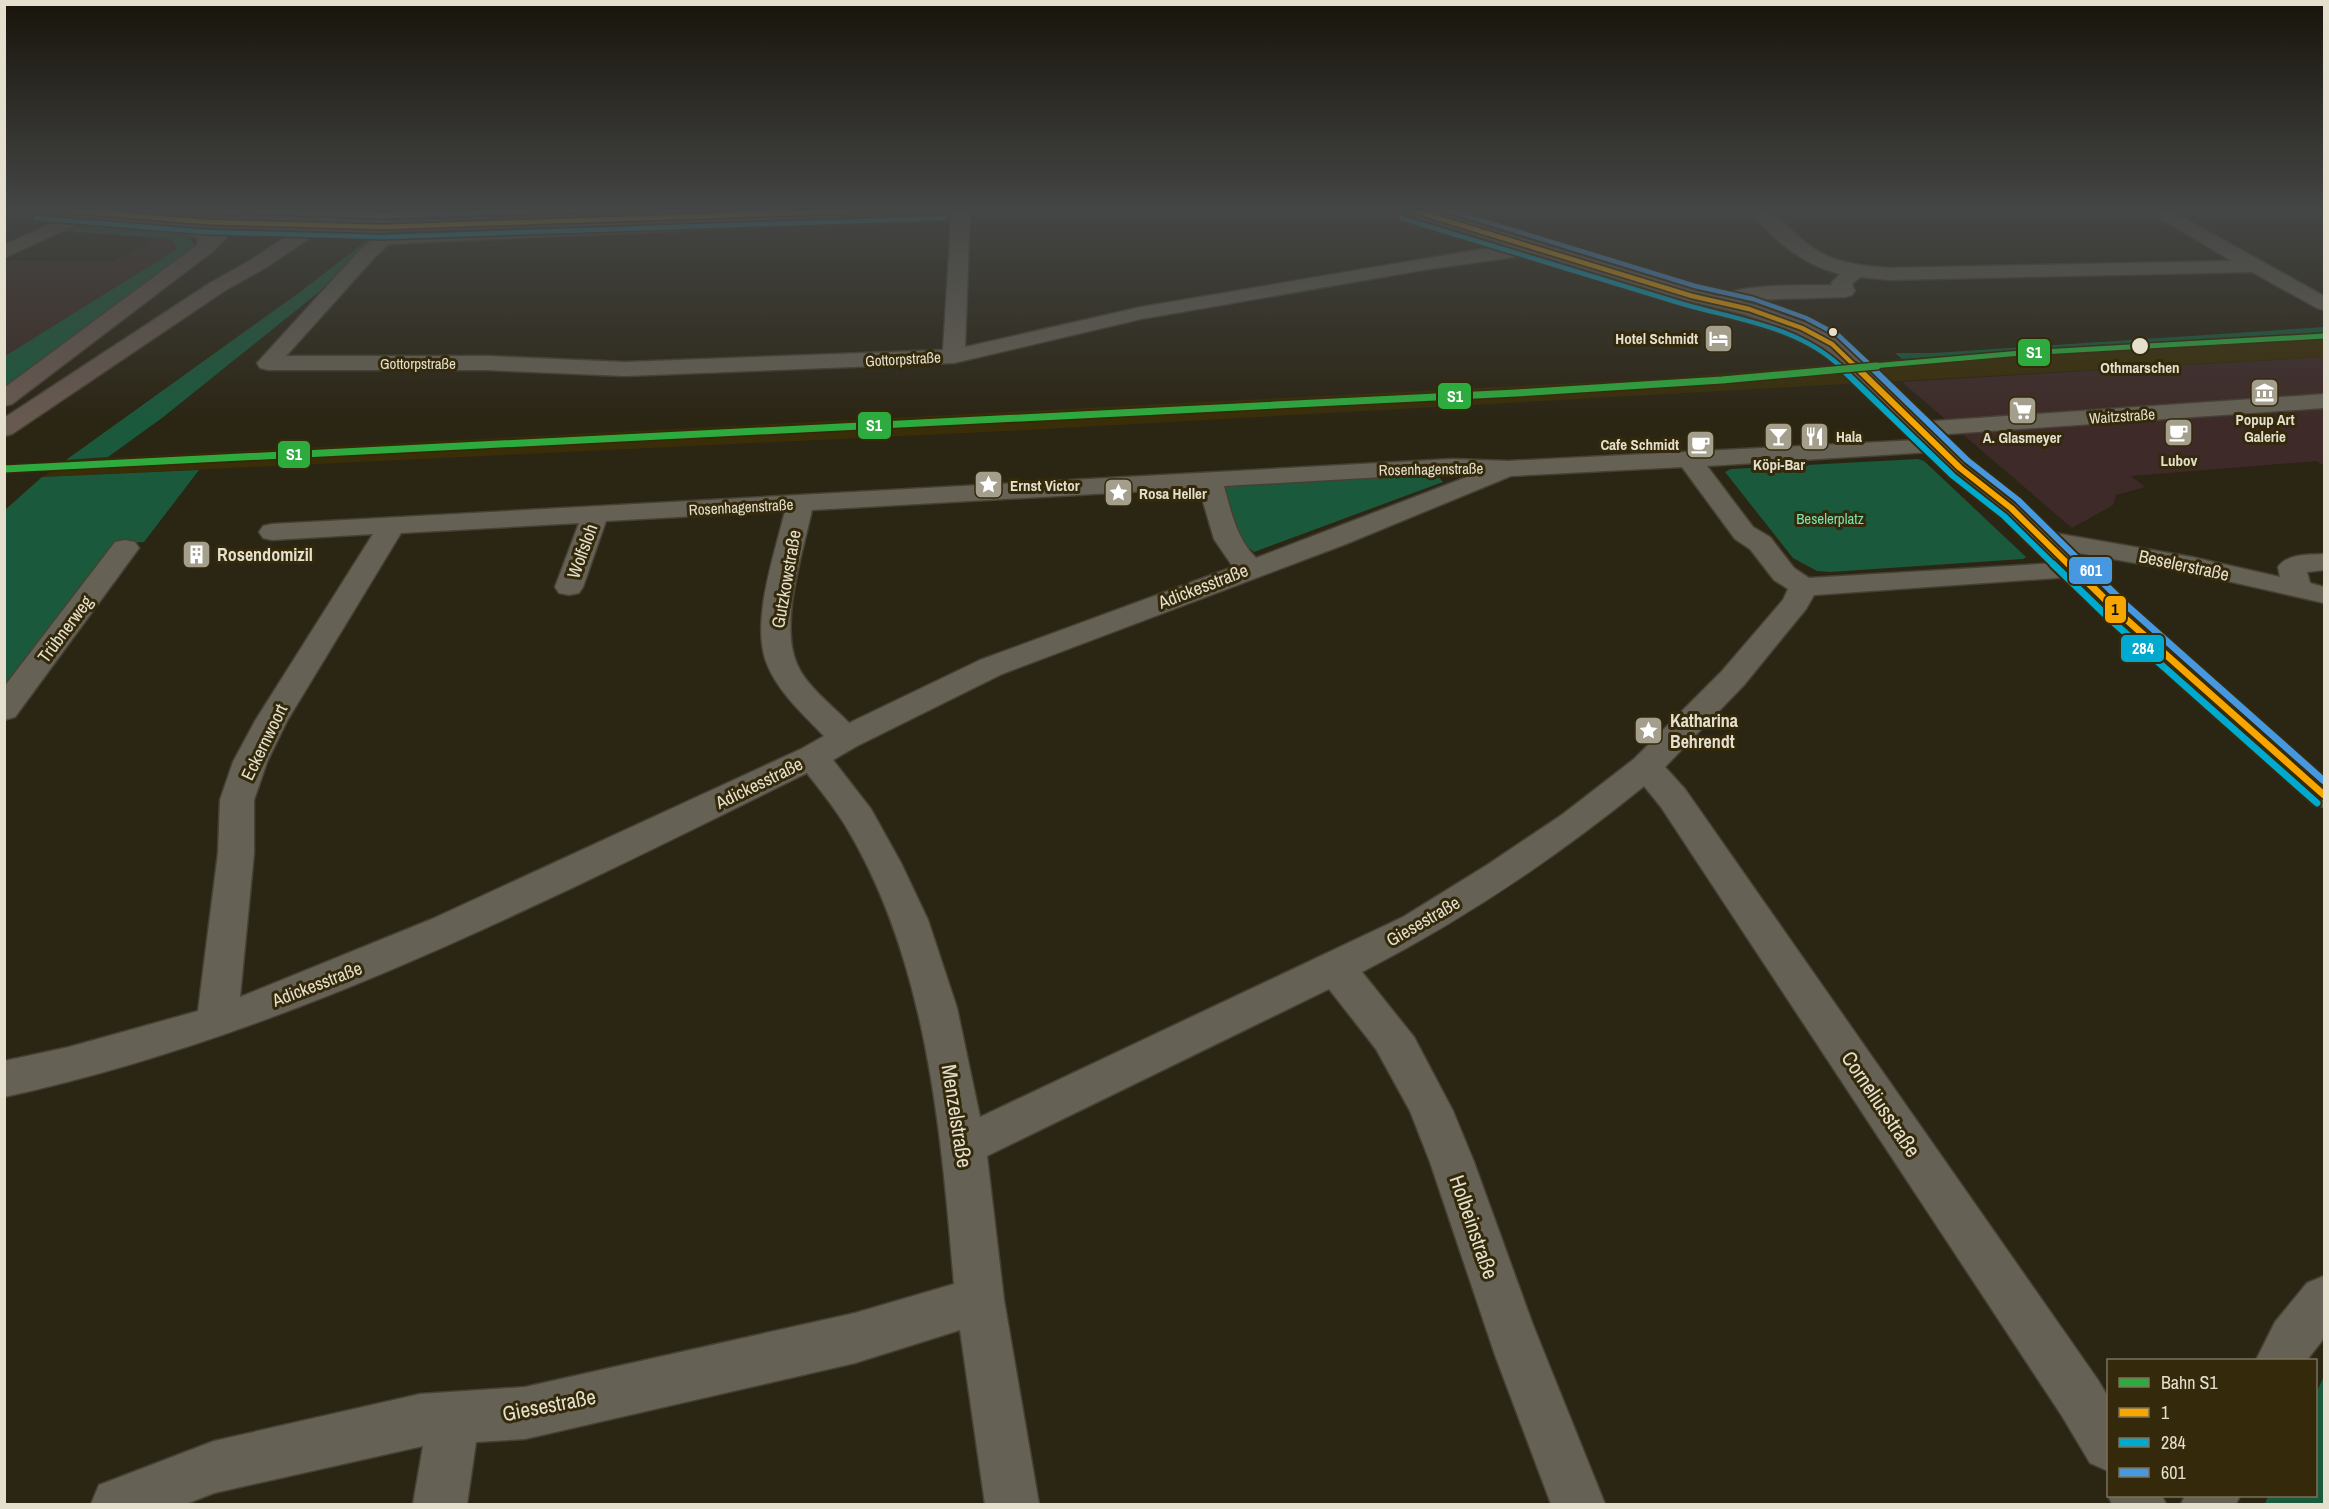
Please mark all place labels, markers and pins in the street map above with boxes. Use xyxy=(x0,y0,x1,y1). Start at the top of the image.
hotel icon: Hotel Schmidt xyxy=(1703,322,1735,354)
unlabelled marker xyxy=(1827,326,1839,338)
place label: Hotel Schmidt xyxy=(1615,328,1698,349)
marker: Othmarschen xyxy=(2130,336,2150,356)
place label: Othmarschen xyxy=(2100,357,2180,378)
museum icon: Popup Art Galerie xyxy=(2249,376,2281,408)
supermarket icon: A. Glasmeyer xyxy=(2006,394,2038,426)
place label: Popup Art Galerie xyxy=(2236,409,2295,447)
cafe icon: Lubov xyxy=(2163,417,2195,449)
restaurant icon: Hala xyxy=(1799,420,1831,452)
bar icon: Köpi-Bar xyxy=(1763,421,1795,453)
place label: Hala xyxy=(1836,426,1862,447)
place label: A. Glasmeyer xyxy=(1983,427,2062,448)
cafe icon: Cafe Schmidt xyxy=(1684,428,1716,460)
place label: Cafe Schmidt xyxy=(1600,434,1679,455)
place label: Lubov xyxy=(2161,450,2198,471)
place label: Köpi-Bar xyxy=(1753,454,1805,475)
place icon: Ernst Victor xyxy=(973,469,1005,501)
place label: Ernst Victor xyxy=(1010,475,1080,496)
place icon: Rosa Heller xyxy=(1102,477,1134,509)
place label: Rosa Heller xyxy=(1139,483,1207,504)
building icon: Rosendomizil xyxy=(180,538,212,570)
place label: Rosendomizil xyxy=(217,542,313,567)
place label: Katharina Behrendt xyxy=(1670,708,1739,754)
place icon: Katharina Behrendt xyxy=(1633,714,1665,746)

